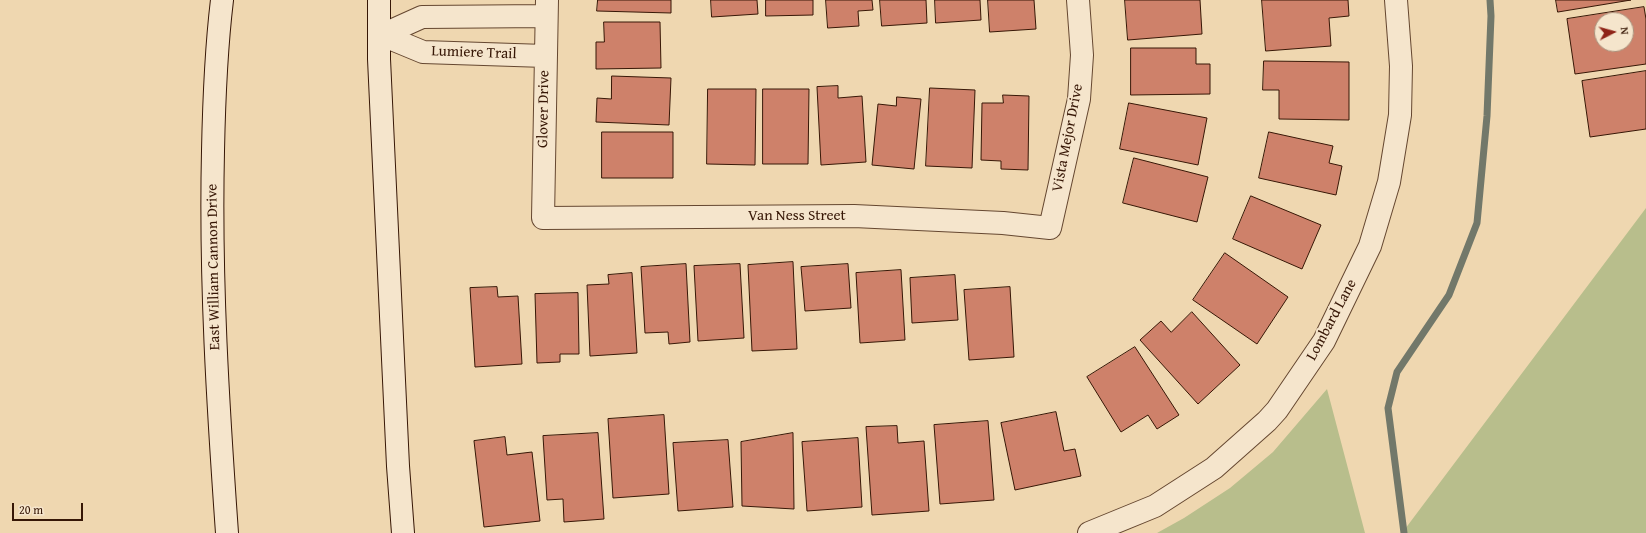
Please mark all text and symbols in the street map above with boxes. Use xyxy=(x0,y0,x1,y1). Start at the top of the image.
north arrow xyxy=(1594,12,1634,52)
text: N xyxy=(1617,26,1633,35)
street label: Lumiere Trail xyxy=(431,43,517,63)
street label: Glover Drive xyxy=(534,70,554,148)
street label: Vista Mejor Drive xyxy=(1049,82,1087,194)
street label: East William Cannon Drive xyxy=(204,184,224,350)
street label: Van Ness Street xyxy=(748,207,846,225)
street label: Lombard Lane xyxy=(1303,276,1361,364)
scale bar xyxy=(14,495,85,521)
text: 20 m xyxy=(19,501,43,518)

